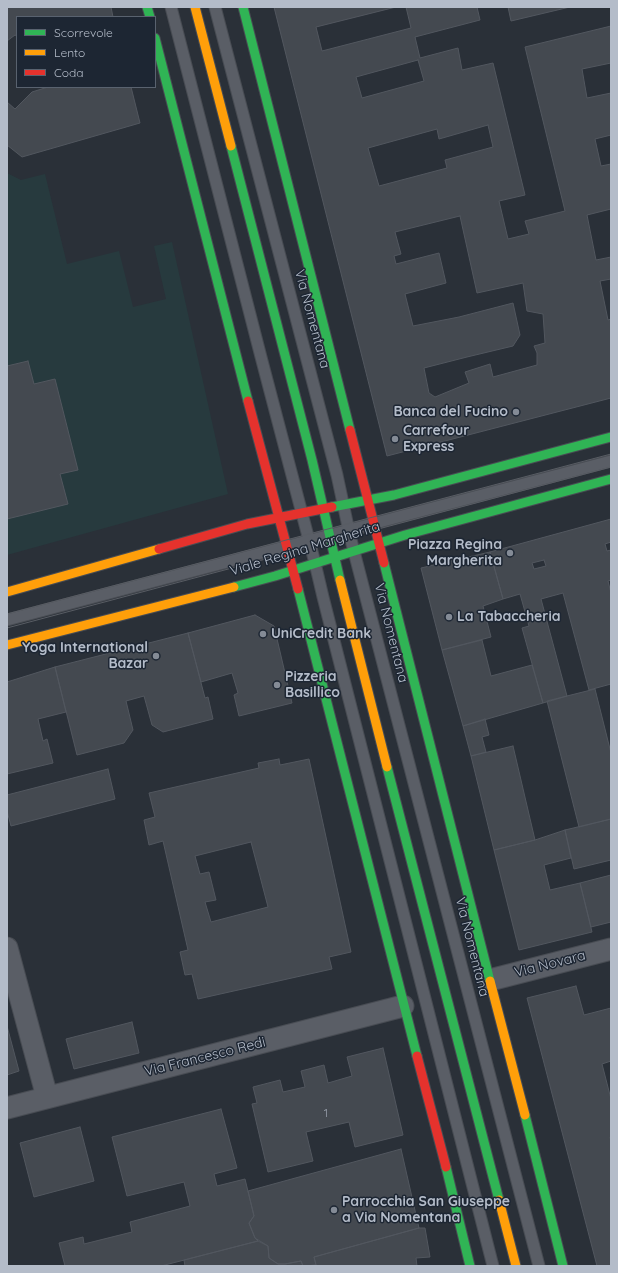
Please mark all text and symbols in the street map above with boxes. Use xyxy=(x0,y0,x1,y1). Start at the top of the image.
legend xyxy=(16,16,156,88)
text: Scorrevole xyxy=(54,25,113,40)
text: Lento xyxy=(54,45,85,60)
text: Coda xyxy=(54,65,84,80)
street label: Via Nomentana xyxy=(291,268,333,370)
place label: Banca del Fucino xyxy=(393,404,508,420)
marker: Banca del Fucino xyxy=(511,407,521,417)
place label: Carrefour Express xyxy=(403,423,469,456)
marker: Carrefour Express xyxy=(390,434,400,444)
street label: Viale Regina Margherita xyxy=(228,518,382,580)
place label: Piazza Regina Margherita xyxy=(408,537,502,570)
marker: Piazza Regina Margherita xyxy=(505,548,515,558)
street label: Via Nomentana xyxy=(371,582,411,684)
place label: La Tabaccheria xyxy=(457,609,561,625)
marker: La Tabaccheria xyxy=(444,612,454,622)
place label: UniCredit Bank xyxy=(271,626,371,642)
marker: UniCredit Bank xyxy=(258,629,268,639)
place label: Yoga International Bazar xyxy=(22,640,148,672)
marker: Yoga International Bazar xyxy=(151,651,161,661)
place label: Pizzeria Basillico xyxy=(285,669,340,702)
marker: Pizzeria Basillico xyxy=(272,680,282,690)
street label: Via Nomentana xyxy=(452,896,492,998)
street label: Via Novara xyxy=(513,947,587,981)
street label: Via Francesco Redi xyxy=(143,1034,267,1080)
house number: 1 xyxy=(324,1106,328,1120)
place label: Parrocchia San Giuseppe a Via Nomentana xyxy=(342,1194,510,1226)
marker: Parrocchia San Giuseppe a Via Nomentana xyxy=(329,1205,339,1215)

